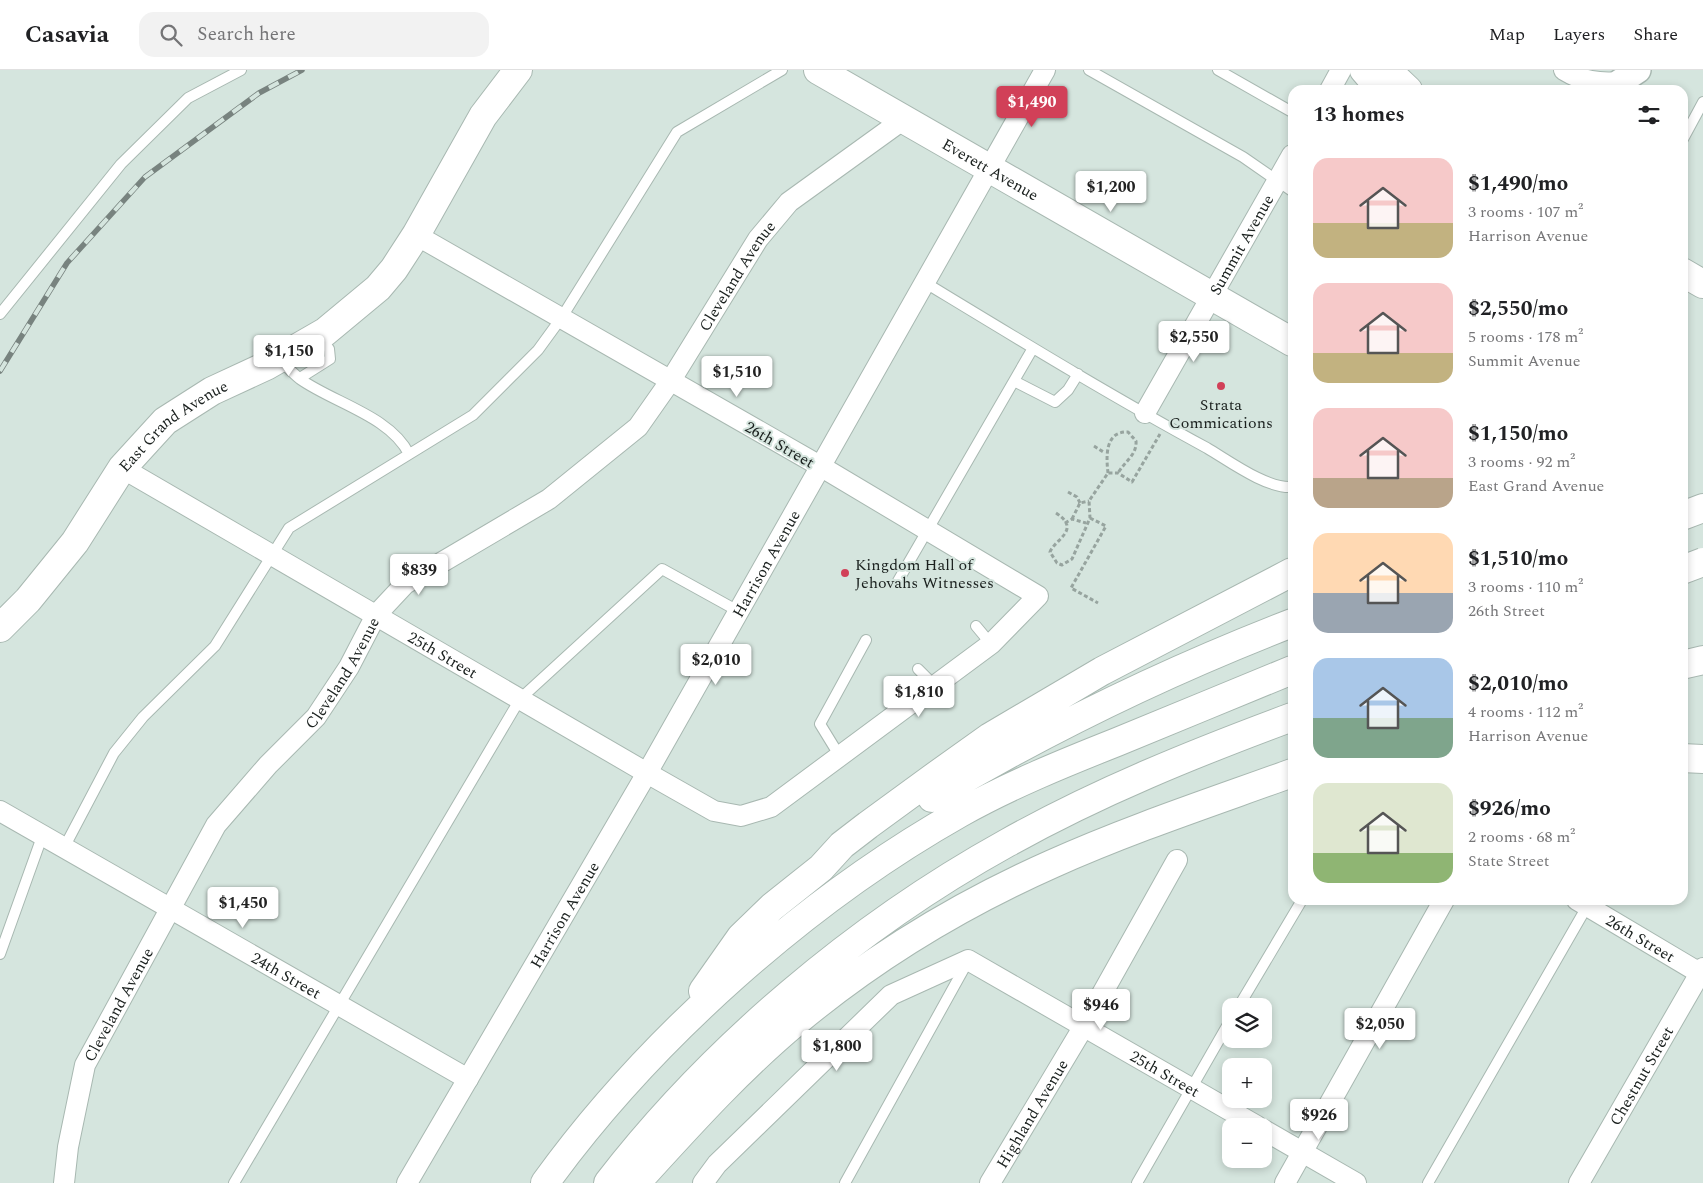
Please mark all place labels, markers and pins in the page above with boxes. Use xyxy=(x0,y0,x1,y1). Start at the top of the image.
pin: $1,490 xyxy=(991,85,1073,128)
pin: $1,200 xyxy=(1070,170,1152,213)
pin: $2,550 xyxy=(1153,320,1235,363)
pin: $1,150 xyxy=(248,334,330,377)
pin: $1,510 xyxy=(696,356,778,398)
marker: Strata Commications xyxy=(1215,380,1227,392)
place label: Strata Commications xyxy=(1169,393,1273,435)
place label: Kingdom Hall of Jehovahs Witnesses xyxy=(855,553,994,595)
pin: $839 xyxy=(389,554,449,596)
marker: Kingdom Hall of Jehovahs Witnesses xyxy=(839,567,851,579)
pin: $2,010 xyxy=(675,644,757,686)
pin: $1,810 xyxy=(878,676,960,718)
pin: $1,450 xyxy=(202,886,284,929)
pin: $946 xyxy=(1071,988,1131,1031)
pin: $2,050 xyxy=(1339,1008,1421,1050)
pin: $1,800 xyxy=(796,1030,878,1072)
pin: $926 xyxy=(1289,1098,1349,1141)

